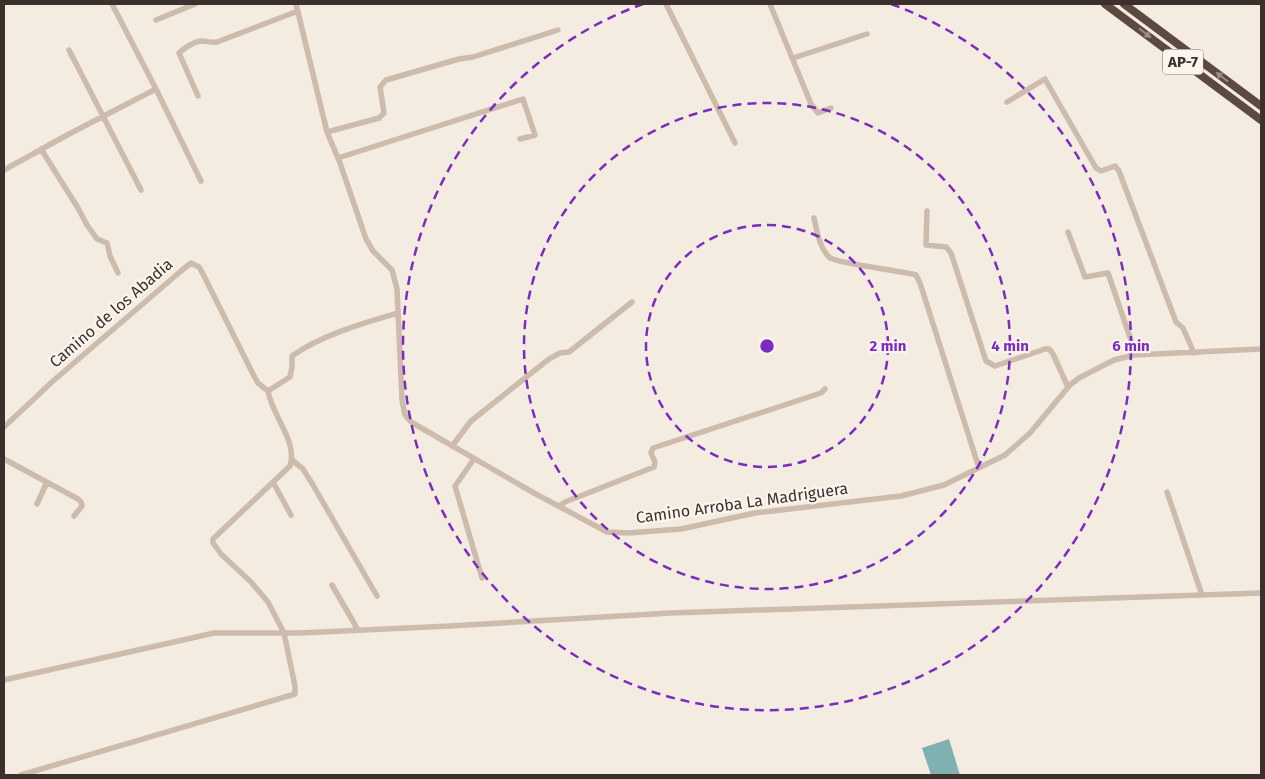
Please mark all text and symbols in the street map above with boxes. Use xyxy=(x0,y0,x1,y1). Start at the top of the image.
one-way arrow xyxy=(1138,28,1152,38)
road number: AP-7 xyxy=(1163,50,1203,74)
one-way arrow xyxy=(1216,71,1229,82)
street label: Camino de los Abadia xyxy=(46,254,176,372)
centre of rings xyxy=(758,337,776,355)
text: 2 min xyxy=(870,337,906,355)
text: 4 min xyxy=(991,337,1029,355)
text: 6 min xyxy=(1112,337,1150,355)
street label: Camino Arroba La Madriguera xyxy=(635,479,849,527)

